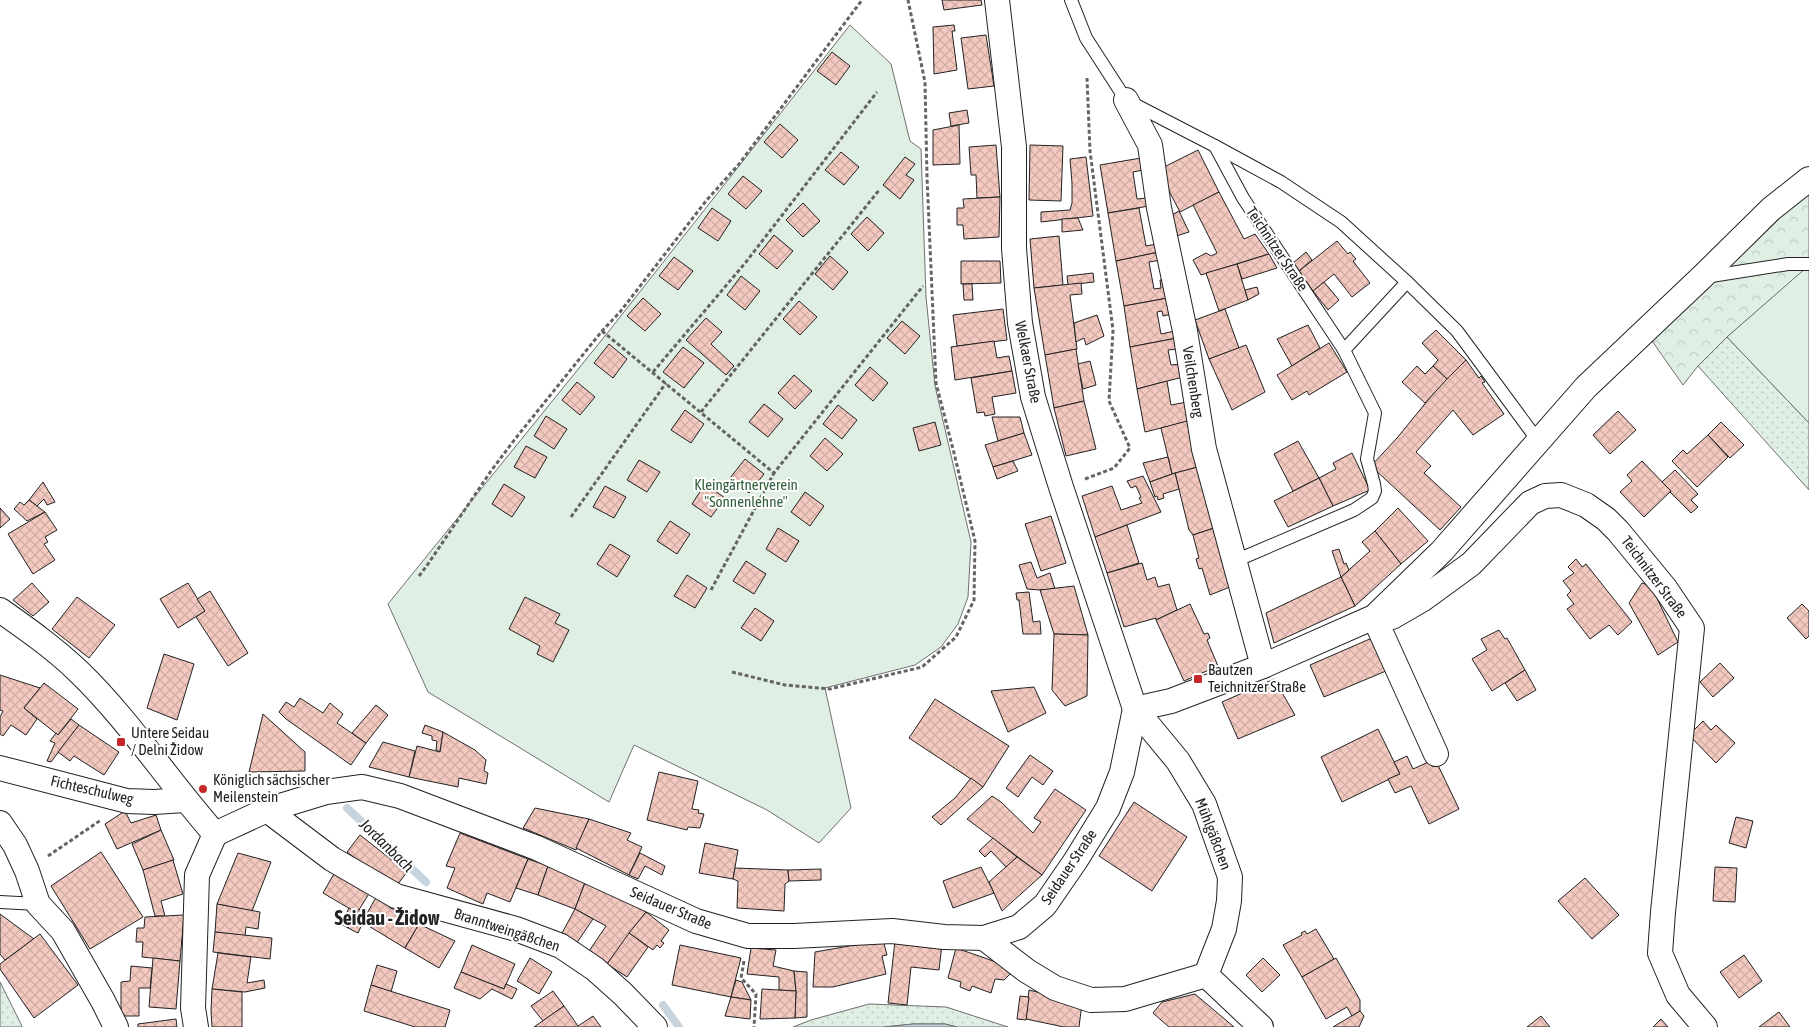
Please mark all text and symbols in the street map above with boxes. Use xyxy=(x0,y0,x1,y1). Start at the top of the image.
street label: Teichnitzer Straße xyxy=(1243,203,1312,294)
street label: Welkaer Straße xyxy=(1012,319,1045,405)
street label: Veilchenberg xyxy=(1179,345,1208,419)
park label: Kleingärtnerverein "Sonnenlehne" xyxy=(694,476,798,510)
street label: Teichnitzer Straße xyxy=(1618,532,1691,621)
place label: Bautzen Teichnitzer Straße xyxy=(1208,661,1306,695)
marker: Bautzen Teichnitzer Straße xyxy=(1192,673,1204,685)
place label: Untere Seidau / Delni Židow xyxy=(131,724,209,758)
marker: Untere Seidau / Delni Židow xyxy=(115,736,127,748)
place label: Königlich sächsischer Meilenstein xyxy=(213,771,330,805)
street label: Fichteschulweg xyxy=(49,772,136,807)
marker: Königlich sächsischer Meilenstein xyxy=(197,783,209,795)
street label: Mühlgäßchen xyxy=(1192,796,1235,872)
water label: Jordanbach xyxy=(355,814,418,875)
street label: Seidauer Straße xyxy=(1037,826,1100,907)
street label: Seidauer Straße xyxy=(628,883,715,932)
street label: Branntweingäßchen xyxy=(452,904,562,955)
district label: Seidau - Židow xyxy=(334,906,440,929)

